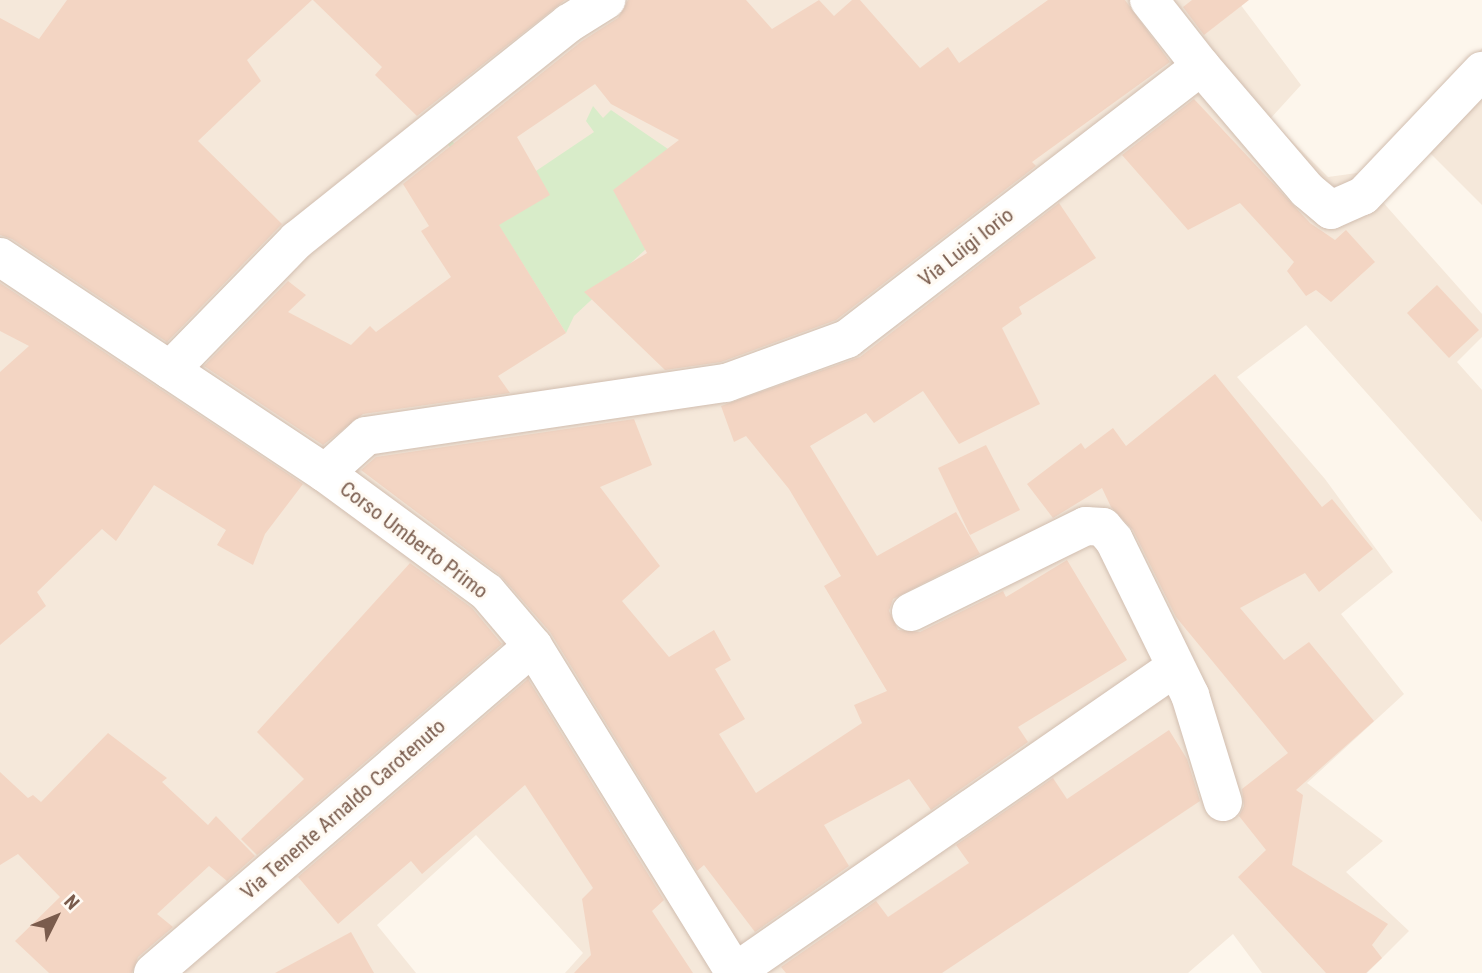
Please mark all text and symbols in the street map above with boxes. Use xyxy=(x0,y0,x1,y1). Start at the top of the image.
street label: Via Luigi Iorio xyxy=(914,202,1018,292)
street label: Corso Umberto Primo xyxy=(335,476,493,604)
street label: Via Tenente Arnaldo Carotenuto xyxy=(235,713,451,905)
north arrow xyxy=(21,882,91,952)
text: N xyxy=(59,890,84,914)

